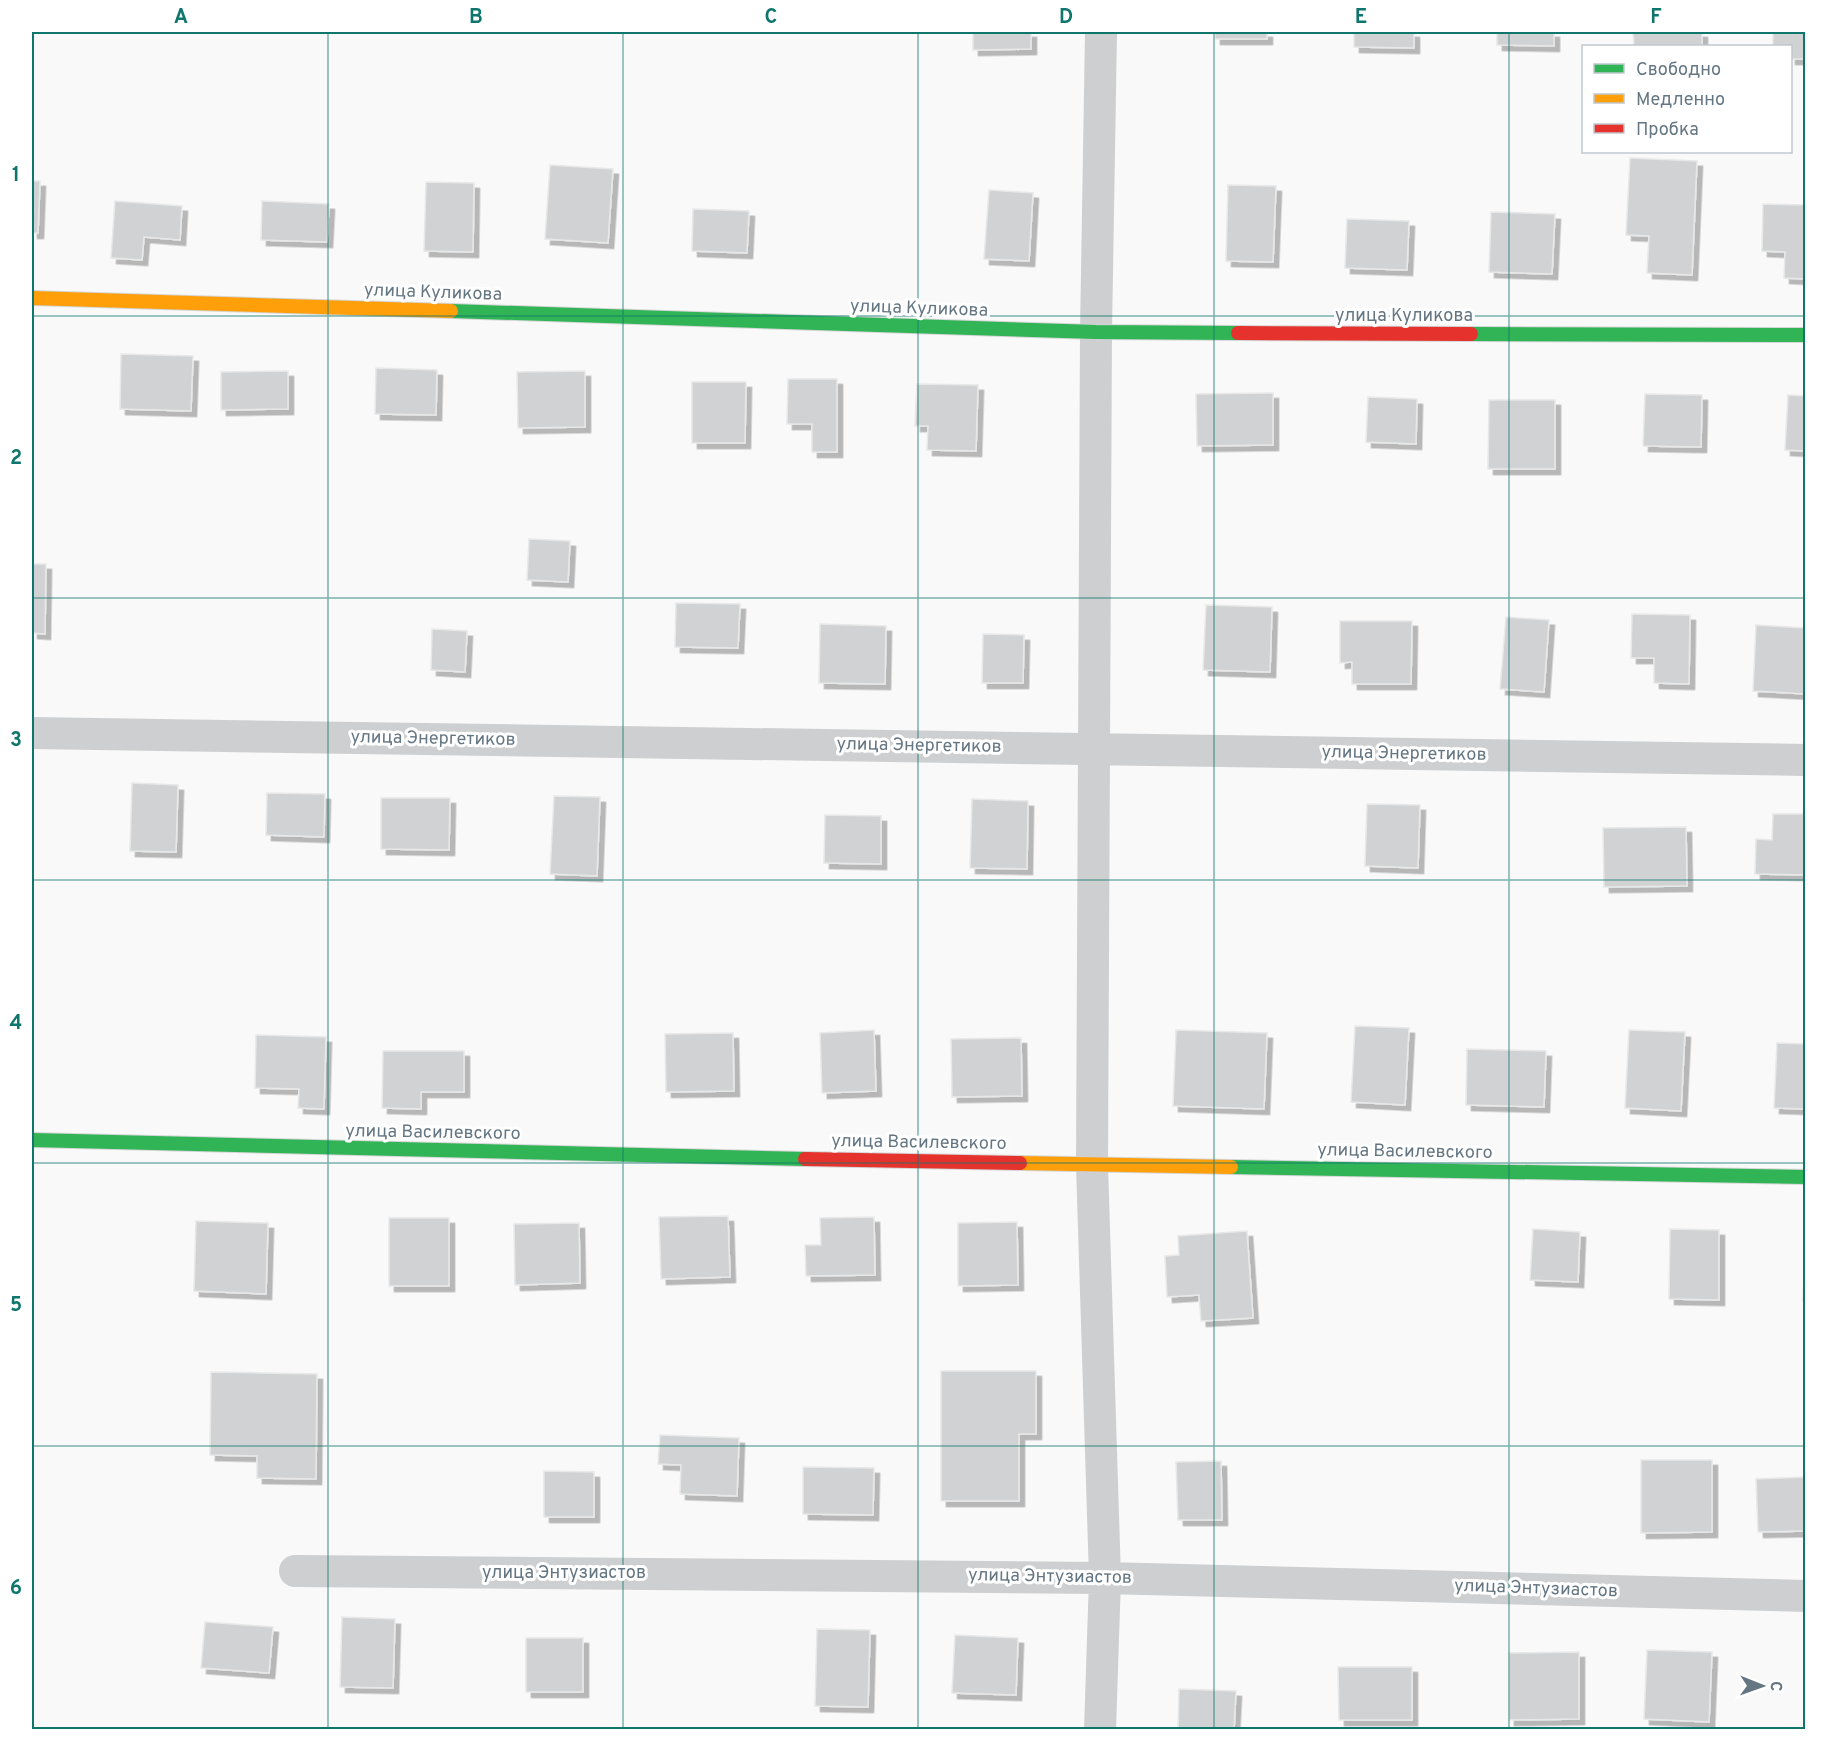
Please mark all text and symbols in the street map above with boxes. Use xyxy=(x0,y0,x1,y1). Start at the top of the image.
text: A xyxy=(174,5,188,31)
text: B xyxy=(469,5,483,31)
text: C xyxy=(765,5,777,31)
text: D xyxy=(1059,5,1073,31)
text: E xyxy=(1355,5,1367,31)
text: F xyxy=(1650,5,1662,31)
legend xyxy=(1582,45,1792,153)
text: Свободно xyxy=(1636,59,1721,82)
text: Медленно xyxy=(1636,89,1725,112)
text: Пробка xyxy=(1636,119,1699,142)
text: 1 xyxy=(12,163,20,189)
street label: улица Куликова xyxy=(364,279,502,307)
street label: улица Куликова xyxy=(850,295,988,323)
street label: улица Куликова xyxy=(1335,305,1473,328)
text: 2 xyxy=(10,446,22,472)
street label: улица Энергетиков xyxy=(350,726,516,752)
text: 3 xyxy=(10,728,22,754)
street label: улица Энергетиков xyxy=(836,733,1002,759)
street label: улица Энергетиков xyxy=(1321,741,1487,767)
text: 4 xyxy=(10,1011,22,1037)
street label: улица Василевского xyxy=(345,1120,521,1146)
street label: улица Василевского xyxy=(831,1130,1007,1156)
street label: улица Василевского xyxy=(1317,1139,1493,1165)
text: 5 xyxy=(10,1293,22,1319)
street label: улица Энтузиастов xyxy=(482,1562,646,1585)
street label: улица Энтузиастов xyxy=(968,1564,1132,1590)
street label: улица Энтузиастов xyxy=(1454,1575,1618,1603)
text: 6 xyxy=(10,1576,22,1602)
north arrow xyxy=(1732,1656,1792,1716)
text: С xyxy=(1765,1681,1785,1692)

